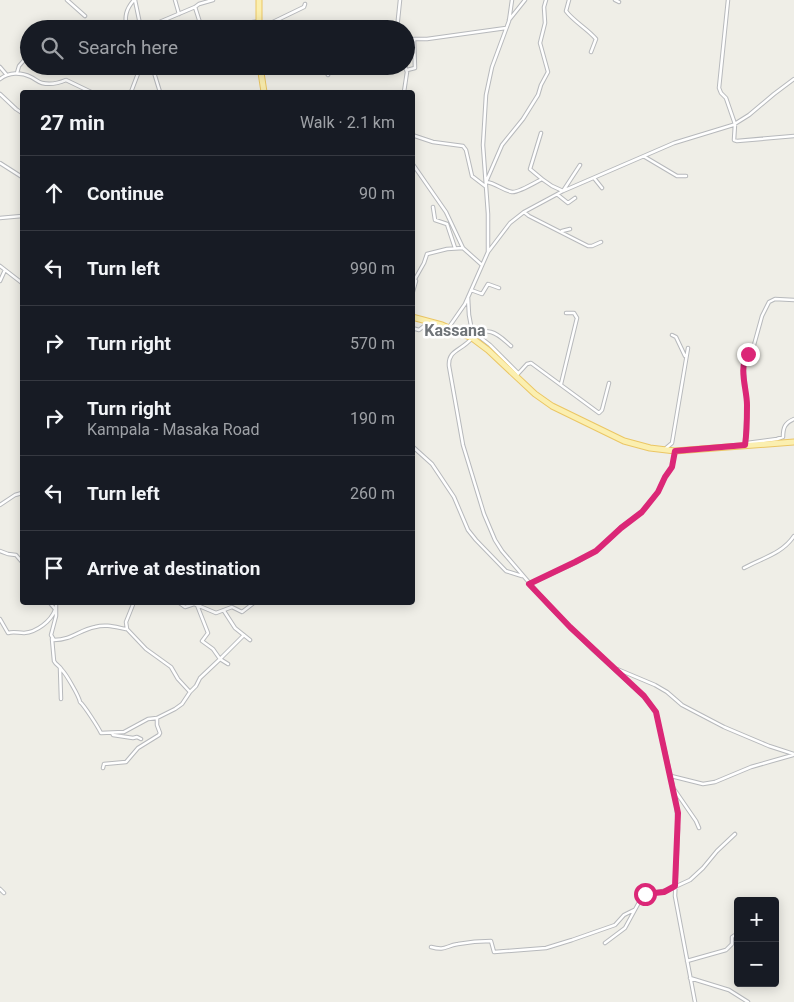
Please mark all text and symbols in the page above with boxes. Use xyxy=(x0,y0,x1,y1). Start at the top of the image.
search box xyxy=(20,20,415,75)
icon: search xyxy=(38,34,66,62)
text: Search here xyxy=(78,36,178,59)
text: 27 min xyxy=(40,111,105,135)
text: Walk · 2.1 km xyxy=(300,113,395,132)
icon: ahead xyxy=(40,179,68,207)
text: Continue xyxy=(87,182,164,205)
text: 90 m xyxy=(359,184,395,203)
icon: left xyxy=(40,254,68,282)
text: Turn left xyxy=(87,257,160,280)
text: 990 m xyxy=(350,259,395,278)
district label: Kassana xyxy=(424,321,486,340)
icon: right xyxy=(40,329,68,357)
text: Turn right xyxy=(87,332,171,355)
text: 570 m xyxy=(350,334,395,353)
route end xyxy=(737,343,760,366)
text: Turn right xyxy=(87,397,171,420)
icon: right xyxy=(40,404,68,432)
text: 190 m xyxy=(350,409,395,428)
text: Kampala - Masaka Road xyxy=(87,420,260,439)
icon: left xyxy=(40,479,68,507)
text: Turn left xyxy=(87,482,160,505)
text: 260 m xyxy=(350,484,395,503)
icon: arrive xyxy=(40,554,68,582)
text: Arrive at destination xyxy=(87,557,260,580)
route start xyxy=(634,883,657,906)
map controls xyxy=(734,897,779,987)
button: + xyxy=(734,897,779,942)
button: − xyxy=(734,942,779,987)

